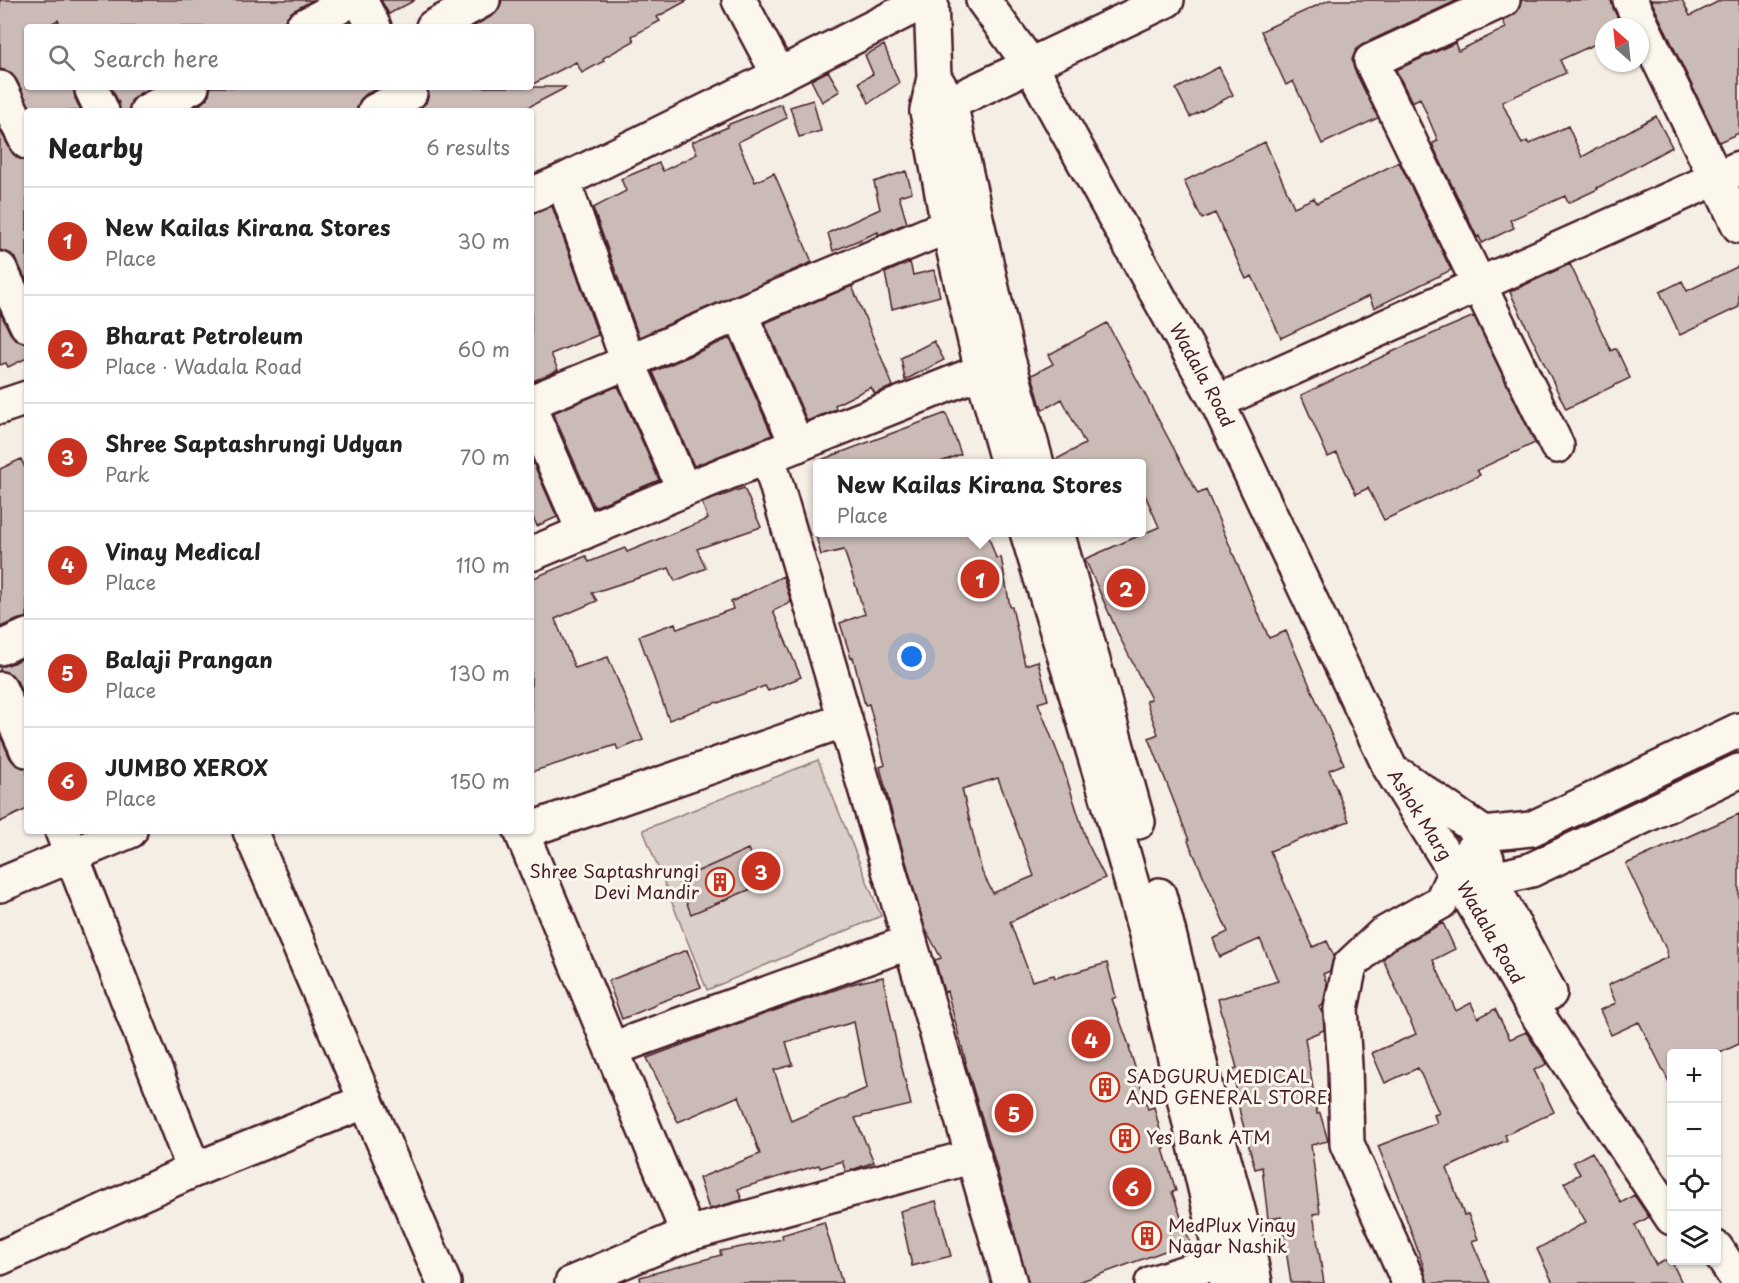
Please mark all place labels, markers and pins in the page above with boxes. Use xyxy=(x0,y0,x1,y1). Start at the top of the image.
pin: 1 xyxy=(960,556,1000,602)
pin: 2 xyxy=(1106,566,1146,610)
pin: 3 xyxy=(742,848,780,894)
place label: Shree Saptashrungi Devi Mandir xyxy=(529,857,700,905)
building icon: Shree Saptashrungi Devi Mandir xyxy=(704,866,736,898)
pin: 4 xyxy=(1072,1016,1110,1062)
place label: SADGURU MEDICAL AND GENERAL STORE xyxy=(1126,1062,1328,1110)
building icon: SADGURU MEDICAL AND GENERAL STORE xyxy=(1089,1071,1121,1103)
pin: 5 xyxy=(994,1090,1034,1136)
building icon: Yes Bank ATM xyxy=(1109,1122,1141,1154)
place label: Yes Bank ATM xyxy=(1146,1123,1271,1150)
pin: 6 xyxy=(1112,1164,1152,1210)
place label: MedPlux Vinay Nagar Nashik xyxy=(1168,1211,1296,1259)
building icon: MedPlux Vinay Nagar Nashik xyxy=(1131,1220,1163,1252)

